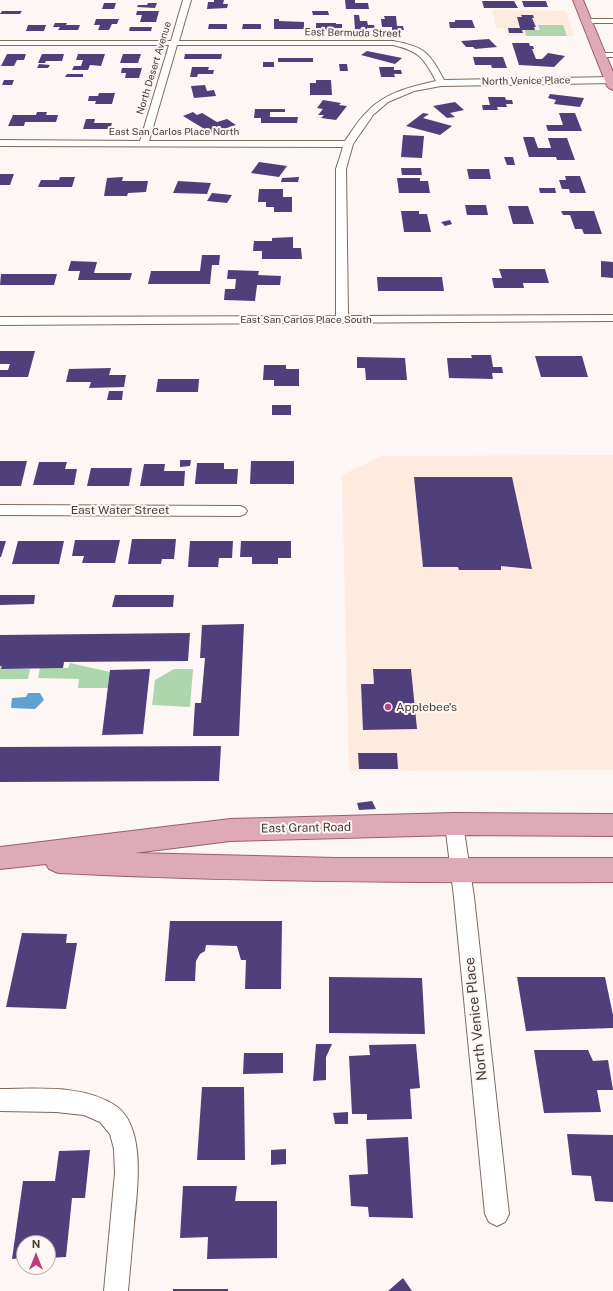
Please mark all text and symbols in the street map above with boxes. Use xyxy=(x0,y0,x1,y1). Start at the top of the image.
street label: North Desert Avenue xyxy=(134,20,174,116)
street label: East Bermuda Street xyxy=(305,26,401,40)
street label: North Venice Place xyxy=(482,74,570,88)
street label: East San Carlos Place North xyxy=(109,126,239,138)
street label: East San Carlos Place South xyxy=(240,314,372,326)
street label: East Water Street xyxy=(71,503,169,517)
place label: Applebee's xyxy=(396,700,457,714)
marker: Applebee's xyxy=(383,702,393,712)
street label: East Grant Road xyxy=(261,820,351,836)
street label: North Venice Place xyxy=(461,956,491,1082)
north arrow xyxy=(16,1235,56,1275)
text: N xyxy=(32,1238,40,1250)

